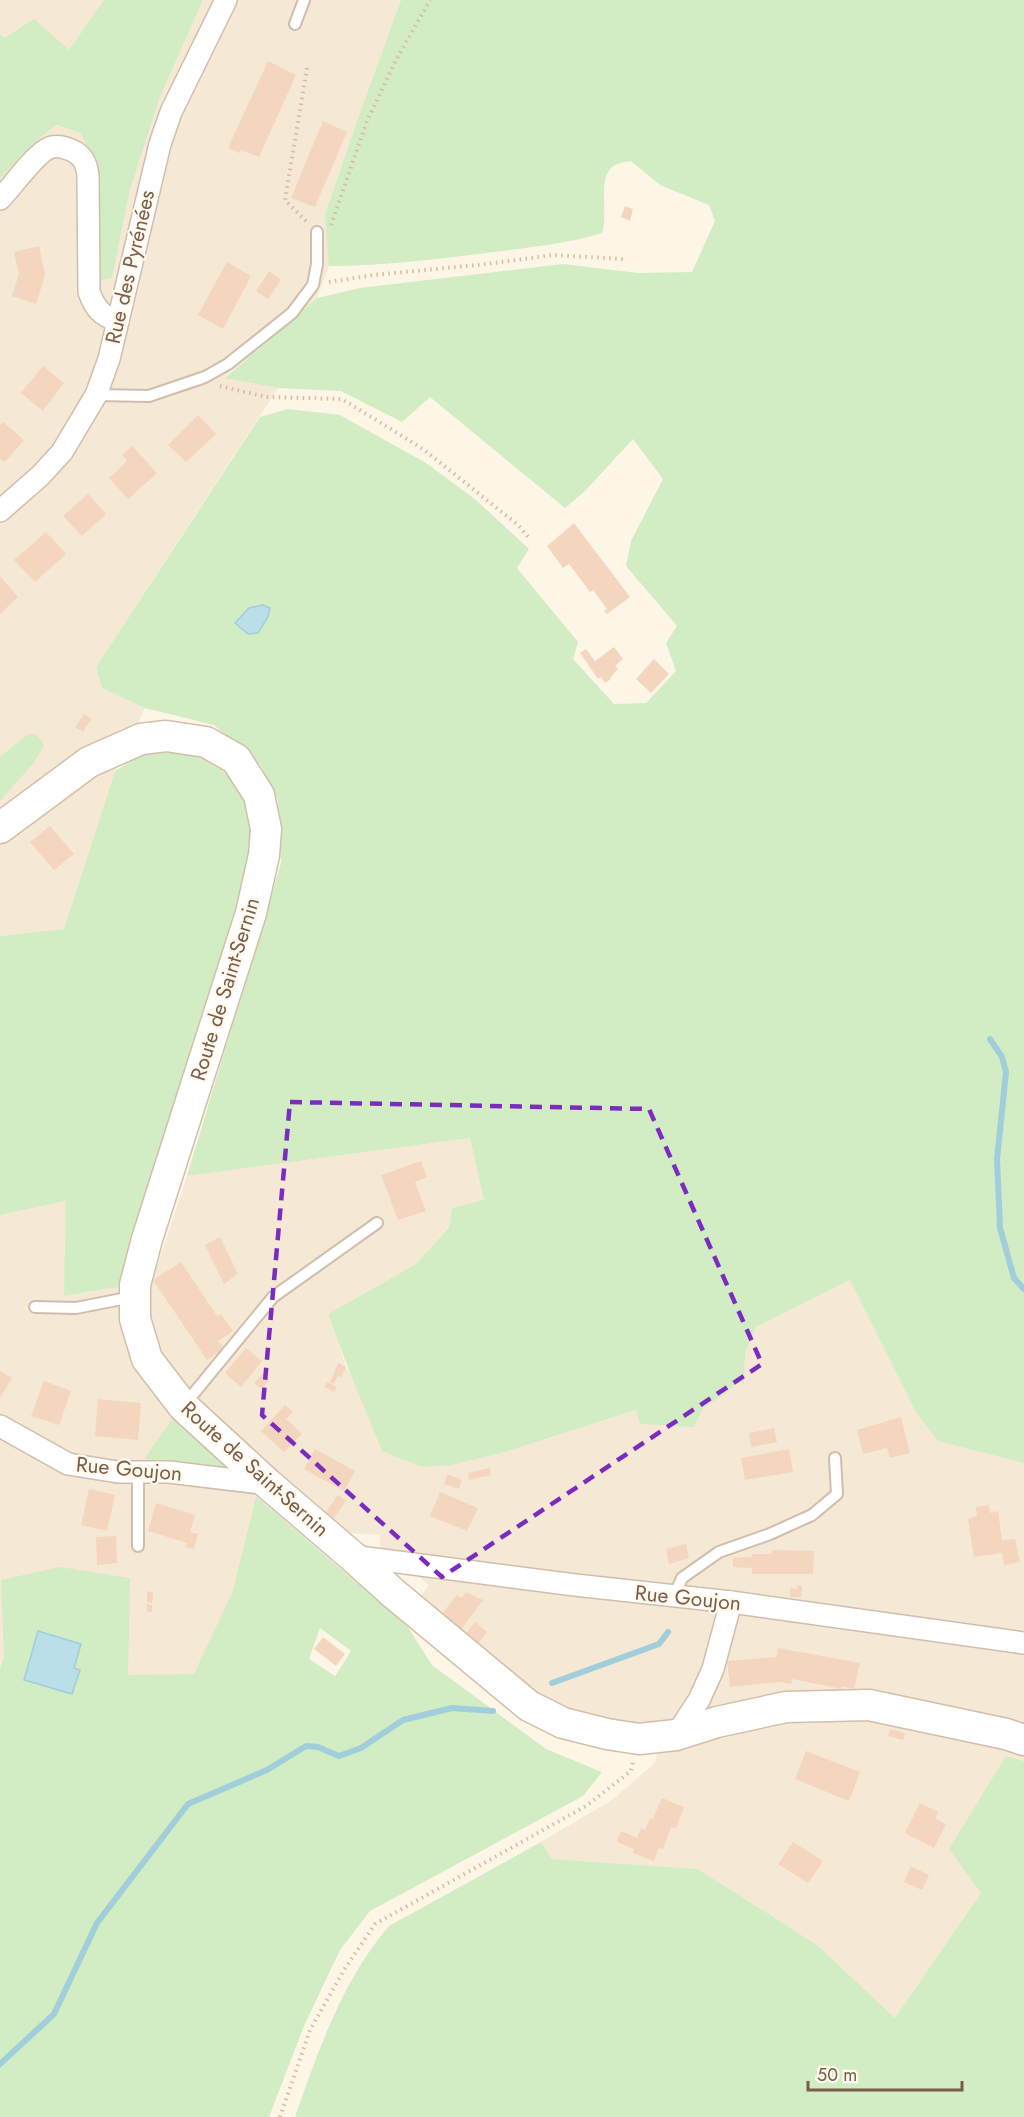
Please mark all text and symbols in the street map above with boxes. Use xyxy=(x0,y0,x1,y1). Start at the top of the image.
street label: Rue des Pyrénées xyxy=(98,187,162,347)
street label: Route de Saint-Sernin xyxy=(183,894,267,1084)
street label: Route de Saint-Sernin xyxy=(174,1394,336,1544)
street label: Rue Goujon xyxy=(75,1449,183,1489)
street label: Rue Goujon xyxy=(634,1578,742,1618)
scale bar xyxy=(808,2054,962,2092)
text: 50 m xyxy=(817,2062,857,2088)

